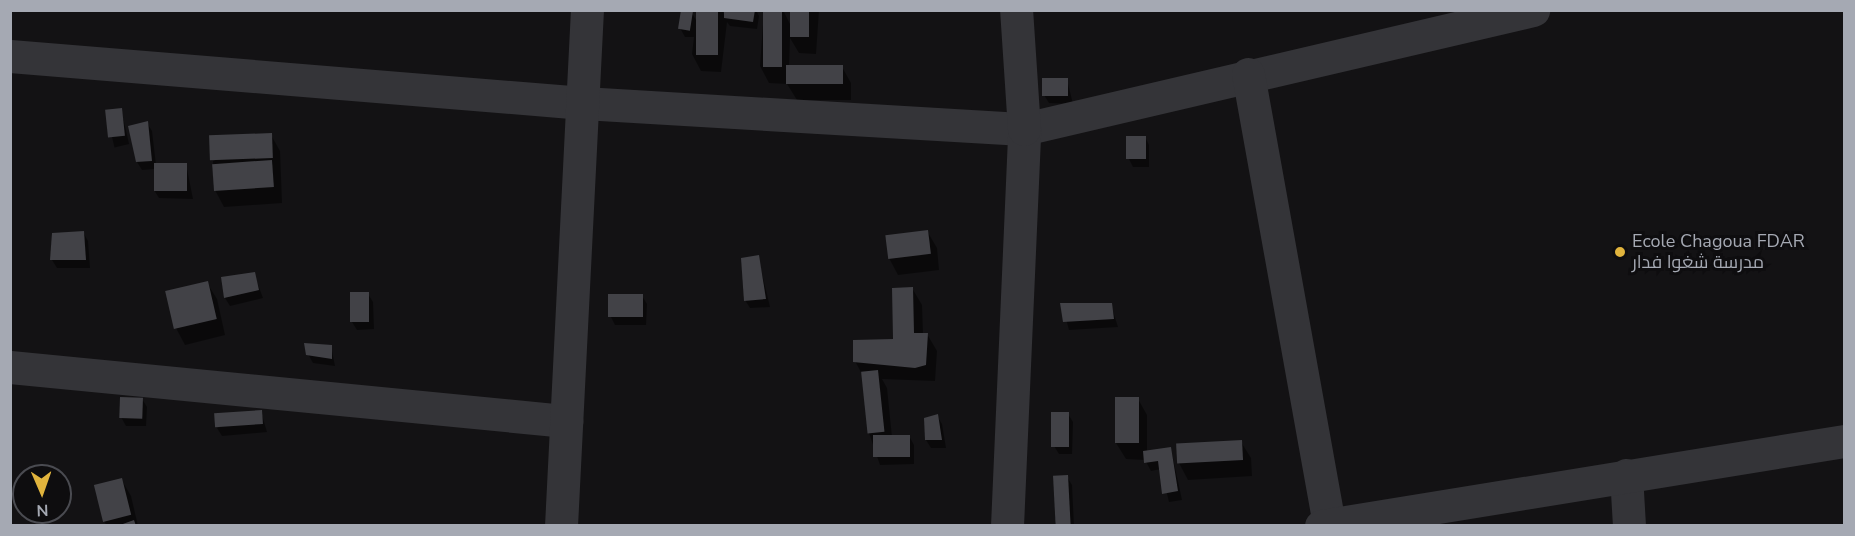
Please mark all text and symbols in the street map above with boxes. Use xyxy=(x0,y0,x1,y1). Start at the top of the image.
place label: Ecole Chagoua FDAR مدرسة شغوا فدار xyxy=(1632,231,1805,274)
marker: Ecole Chagoua FDAR مدرسة شغوا فدار xyxy=(1613,245,1627,259)
north arrow xyxy=(12,464,72,524)
text: N xyxy=(36,499,49,521)

